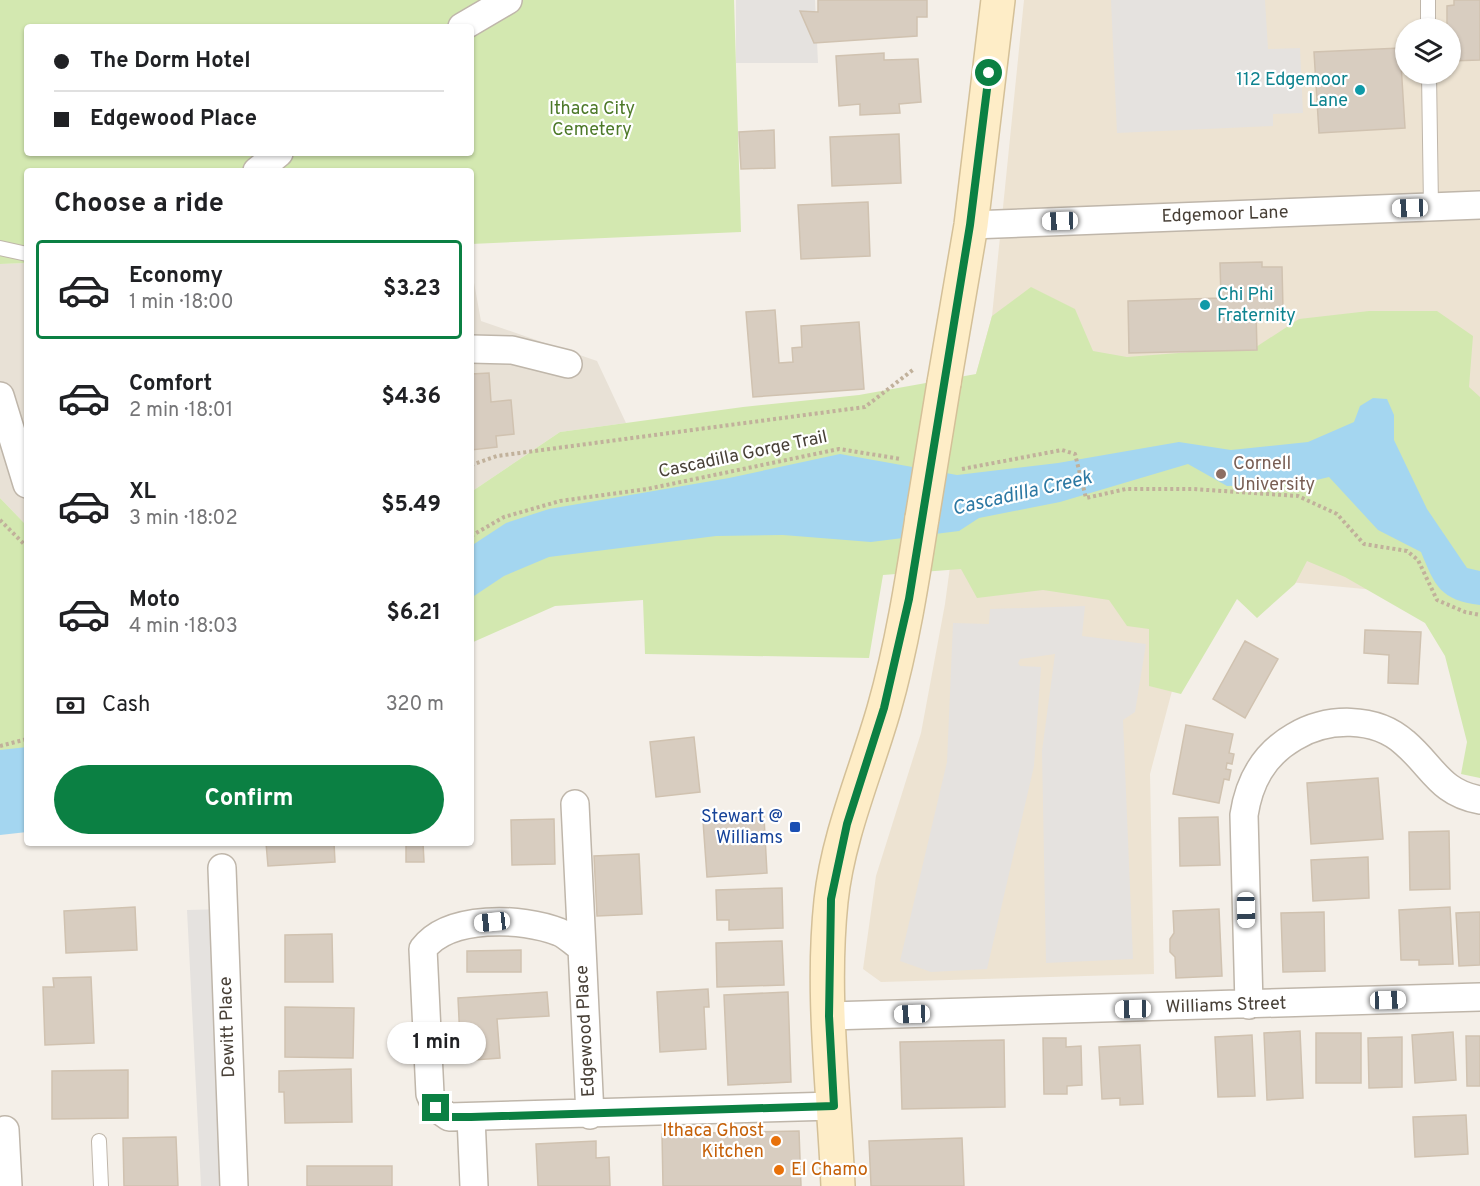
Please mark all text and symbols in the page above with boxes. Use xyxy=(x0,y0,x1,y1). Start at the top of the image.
map controls xyxy=(1395,18,1461,84)
button: layers xyxy=(1395,18,1461,84)
text: The Dorm Hotel xyxy=(90,48,251,75)
route start xyxy=(975,59,1002,86)
place label: 112 Edgemoor Lane xyxy=(1236,69,1348,113)
marker: 112 Edgemoor Lane xyxy=(1353,83,1367,97)
park label: Ithaca City Cemetery xyxy=(549,98,635,142)
text: Edgewood Place xyxy=(90,106,257,133)
text: Choose a ride xyxy=(54,187,224,221)
car xyxy=(1392,198,1428,218)
street label: Edgemoor Lane xyxy=(1161,201,1289,229)
car xyxy=(1042,211,1078,231)
icon: car xyxy=(57,263,111,317)
text: Economy xyxy=(129,263,223,290)
text: $3.23 xyxy=(383,276,441,303)
place label: Chi Phi Fraternity xyxy=(1217,284,1296,328)
text: 1 min · 18:00 xyxy=(129,290,234,316)
marker: Chi Phi Fraternity xyxy=(1198,298,1212,312)
icon: car xyxy=(57,371,111,425)
text: Comfort xyxy=(129,371,212,398)
text: $4.36 xyxy=(382,384,441,411)
text: 2 min · 18:01 xyxy=(129,398,233,424)
street label: Cascadilla Gorge Trail xyxy=(656,426,830,484)
place label: Cornell University xyxy=(1233,453,1315,497)
water label: Cascadilla Creek xyxy=(950,465,1095,523)
marker: Cornell University xyxy=(1214,467,1228,481)
icon: car xyxy=(57,479,111,533)
text: XL xyxy=(129,479,156,506)
text: $5.49 xyxy=(381,492,441,519)
text: 3 min · 18:02 xyxy=(129,506,238,532)
icon: car xyxy=(57,587,111,641)
text: Moto xyxy=(129,587,180,614)
text: $6.21 xyxy=(387,600,441,627)
text: 4 min · 18:03 xyxy=(129,614,238,640)
icon: cash xyxy=(54,689,87,722)
text: Cash xyxy=(102,692,151,719)
text: 320 m xyxy=(386,692,444,718)
button: Confirm xyxy=(54,765,444,834)
place label: Stewart @ Williams xyxy=(701,806,783,850)
marker: Stewart @ Williams xyxy=(788,820,802,834)
car xyxy=(1237,892,1255,928)
car xyxy=(473,911,511,933)
street label: Edgewood Place xyxy=(571,964,601,1098)
street label: Dewitt Place xyxy=(215,976,241,1078)
car xyxy=(1370,990,1406,1010)
street label: Williams Street xyxy=(1165,992,1287,1020)
car xyxy=(1115,1000,1151,1018)
car xyxy=(894,1004,930,1024)
callout: 1 min xyxy=(386,1021,486,1063)
text: 1 min xyxy=(412,1030,461,1056)
route end xyxy=(422,1094,449,1121)
place label: Ithaca Ghost Kitchen xyxy=(662,1120,764,1164)
marker: Ithaca Ghost Kitchen xyxy=(769,1134,783,1148)
place label: El Chamo xyxy=(791,1159,868,1182)
marker: El Chamo xyxy=(772,1163,786,1177)

